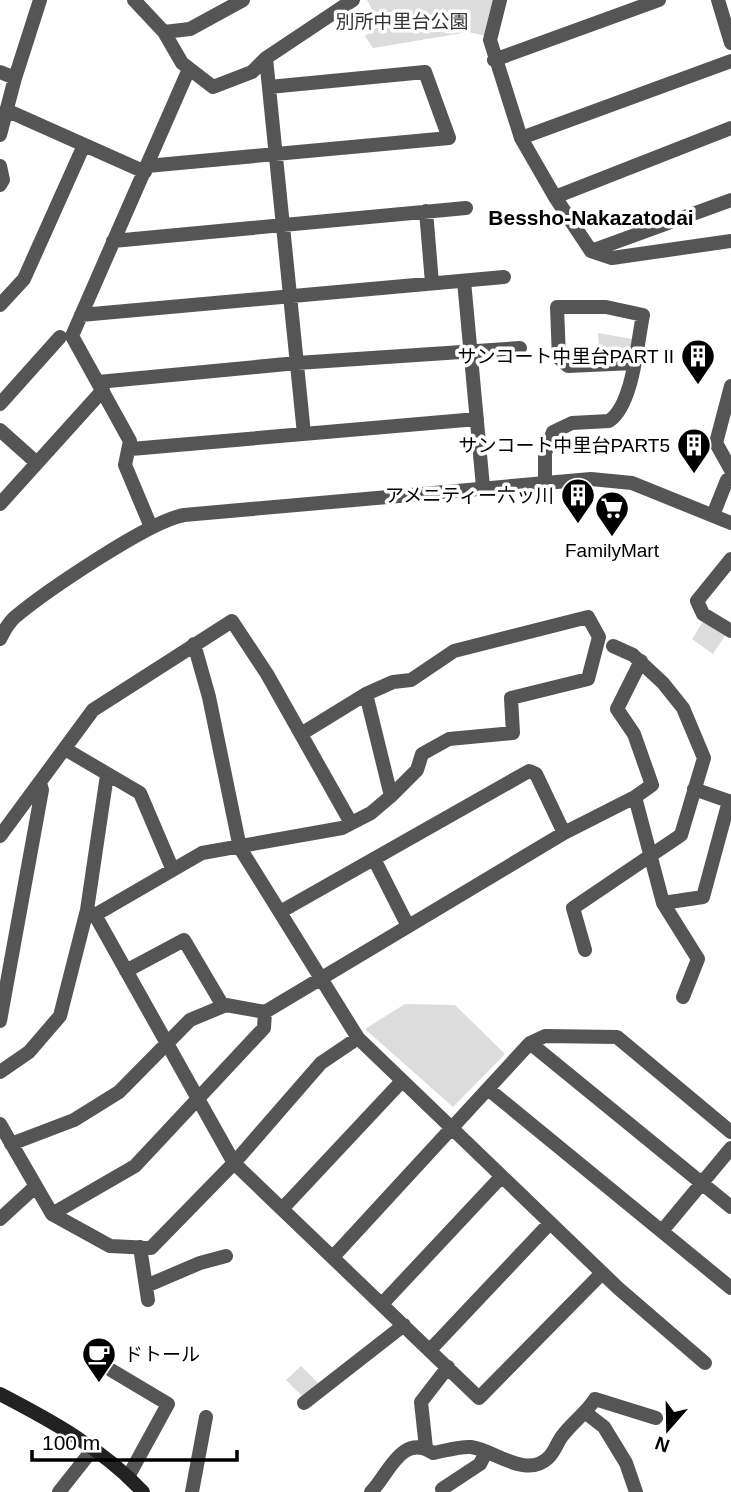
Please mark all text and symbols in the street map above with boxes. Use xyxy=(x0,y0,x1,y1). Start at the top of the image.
park label: 別所中里台公園 xyxy=(335,11,469,32)
district label: Bessho-Nakazatodai xyxy=(488,206,694,229)
building icon: サンコート中里台PART II xyxy=(679,337,717,386)
place label: サンコート中里台PART II xyxy=(458,346,674,367)
building icon: サンコート中里台PART5 xyxy=(675,426,713,475)
place label: サンコート中里台PART5 xyxy=(459,435,670,456)
building icon: アメニティー六ッ川 xyxy=(559,476,597,525)
place label: アメニティー六ッ川 xyxy=(385,485,554,506)
supermarket icon: FamilyMart xyxy=(593,489,631,538)
place label: FamilyMart xyxy=(565,540,660,561)
cafe icon: ドトール xyxy=(80,1335,118,1384)
place label: ドトール xyxy=(124,1344,200,1365)
north arrow xyxy=(633,1394,703,1464)
scale bar xyxy=(32,1418,236,1462)
text: 100 m xyxy=(42,1431,100,1454)
text: N xyxy=(652,1432,672,1457)

